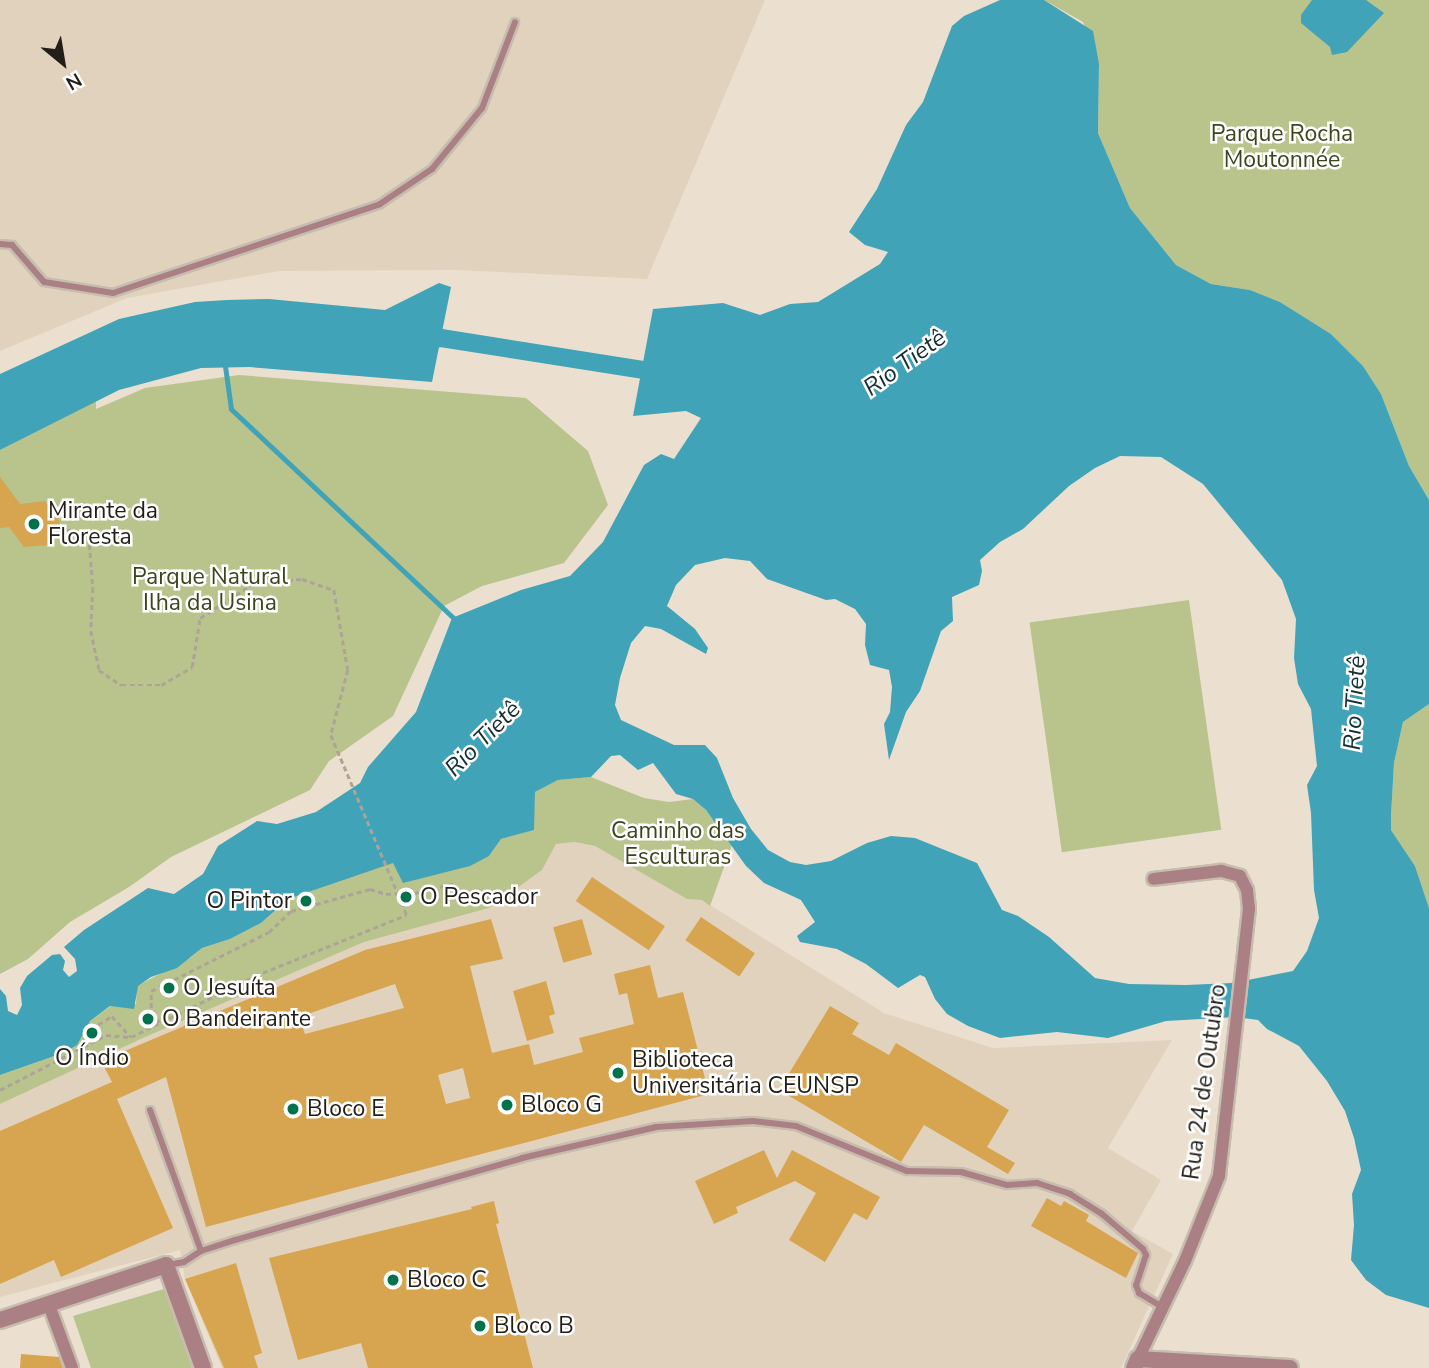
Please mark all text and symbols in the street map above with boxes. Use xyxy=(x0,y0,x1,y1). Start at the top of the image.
north arrow xyxy=(28,28,98,98)
text: N xyxy=(61,66,86,96)
park label: Parque Rocha Moutonnée xyxy=(1211,120,1353,174)
water label: Rio Tietê xyxy=(858,323,952,403)
place label: Mirante da Floresta xyxy=(48,497,158,551)
marker: Mirante da Floresta xyxy=(26,516,42,532)
park label: Parque Natural Ilha da Usina xyxy=(132,563,288,617)
water label: Rio Tietê xyxy=(1338,655,1372,751)
water label: Rio Tietê xyxy=(439,695,527,783)
park label: Caminho das Esculturas xyxy=(611,817,745,871)
place label: O Pescador xyxy=(420,883,538,911)
place label: O Pintor xyxy=(207,887,292,915)
marker: O Pescador xyxy=(398,889,414,905)
marker: O Pintor xyxy=(298,893,314,909)
place label: O Jesuíta xyxy=(183,974,276,1002)
marker: O Jesuíta xyxy=(161,980,177,996)
street label: Rua 24 de Outubro xyxy=(1178,982,1232,1182)
place label: O Bandeirante xyxy=(162,1005,311,1033)
marker: O Bandeirante xyxy=(140,1011,156,1027)
marker: O Índio xyxy=(84,1025,100,1041)
place label: O Índio xyxy=(55,1044,129,1072)
place label: Biblioteca Universitária CEUNSP xyxy=(632,1046,859,1100)
marker: Biblioteca Universitária CEUNSP xyxy=(610,1065,626,1081)
place label: Bloco G xyxy=(521,1091,602,1119)
place label: Bloco E xyxy=(307,1095,385,1123)
marker: Bloco G xyxy=(499,1097,515,1113)
marker: Bloco E xyxy=(285,1101,301,1117)
place label: Bloco C xyxy=(407,1266,487,1294)
marker: Bloco C xyxy=(385,1272,401,1288)
place label: Bloco B xyxy=(494,1312,574,1340)
marker: Bloco B xyxy=(472,1318,488,1334)

